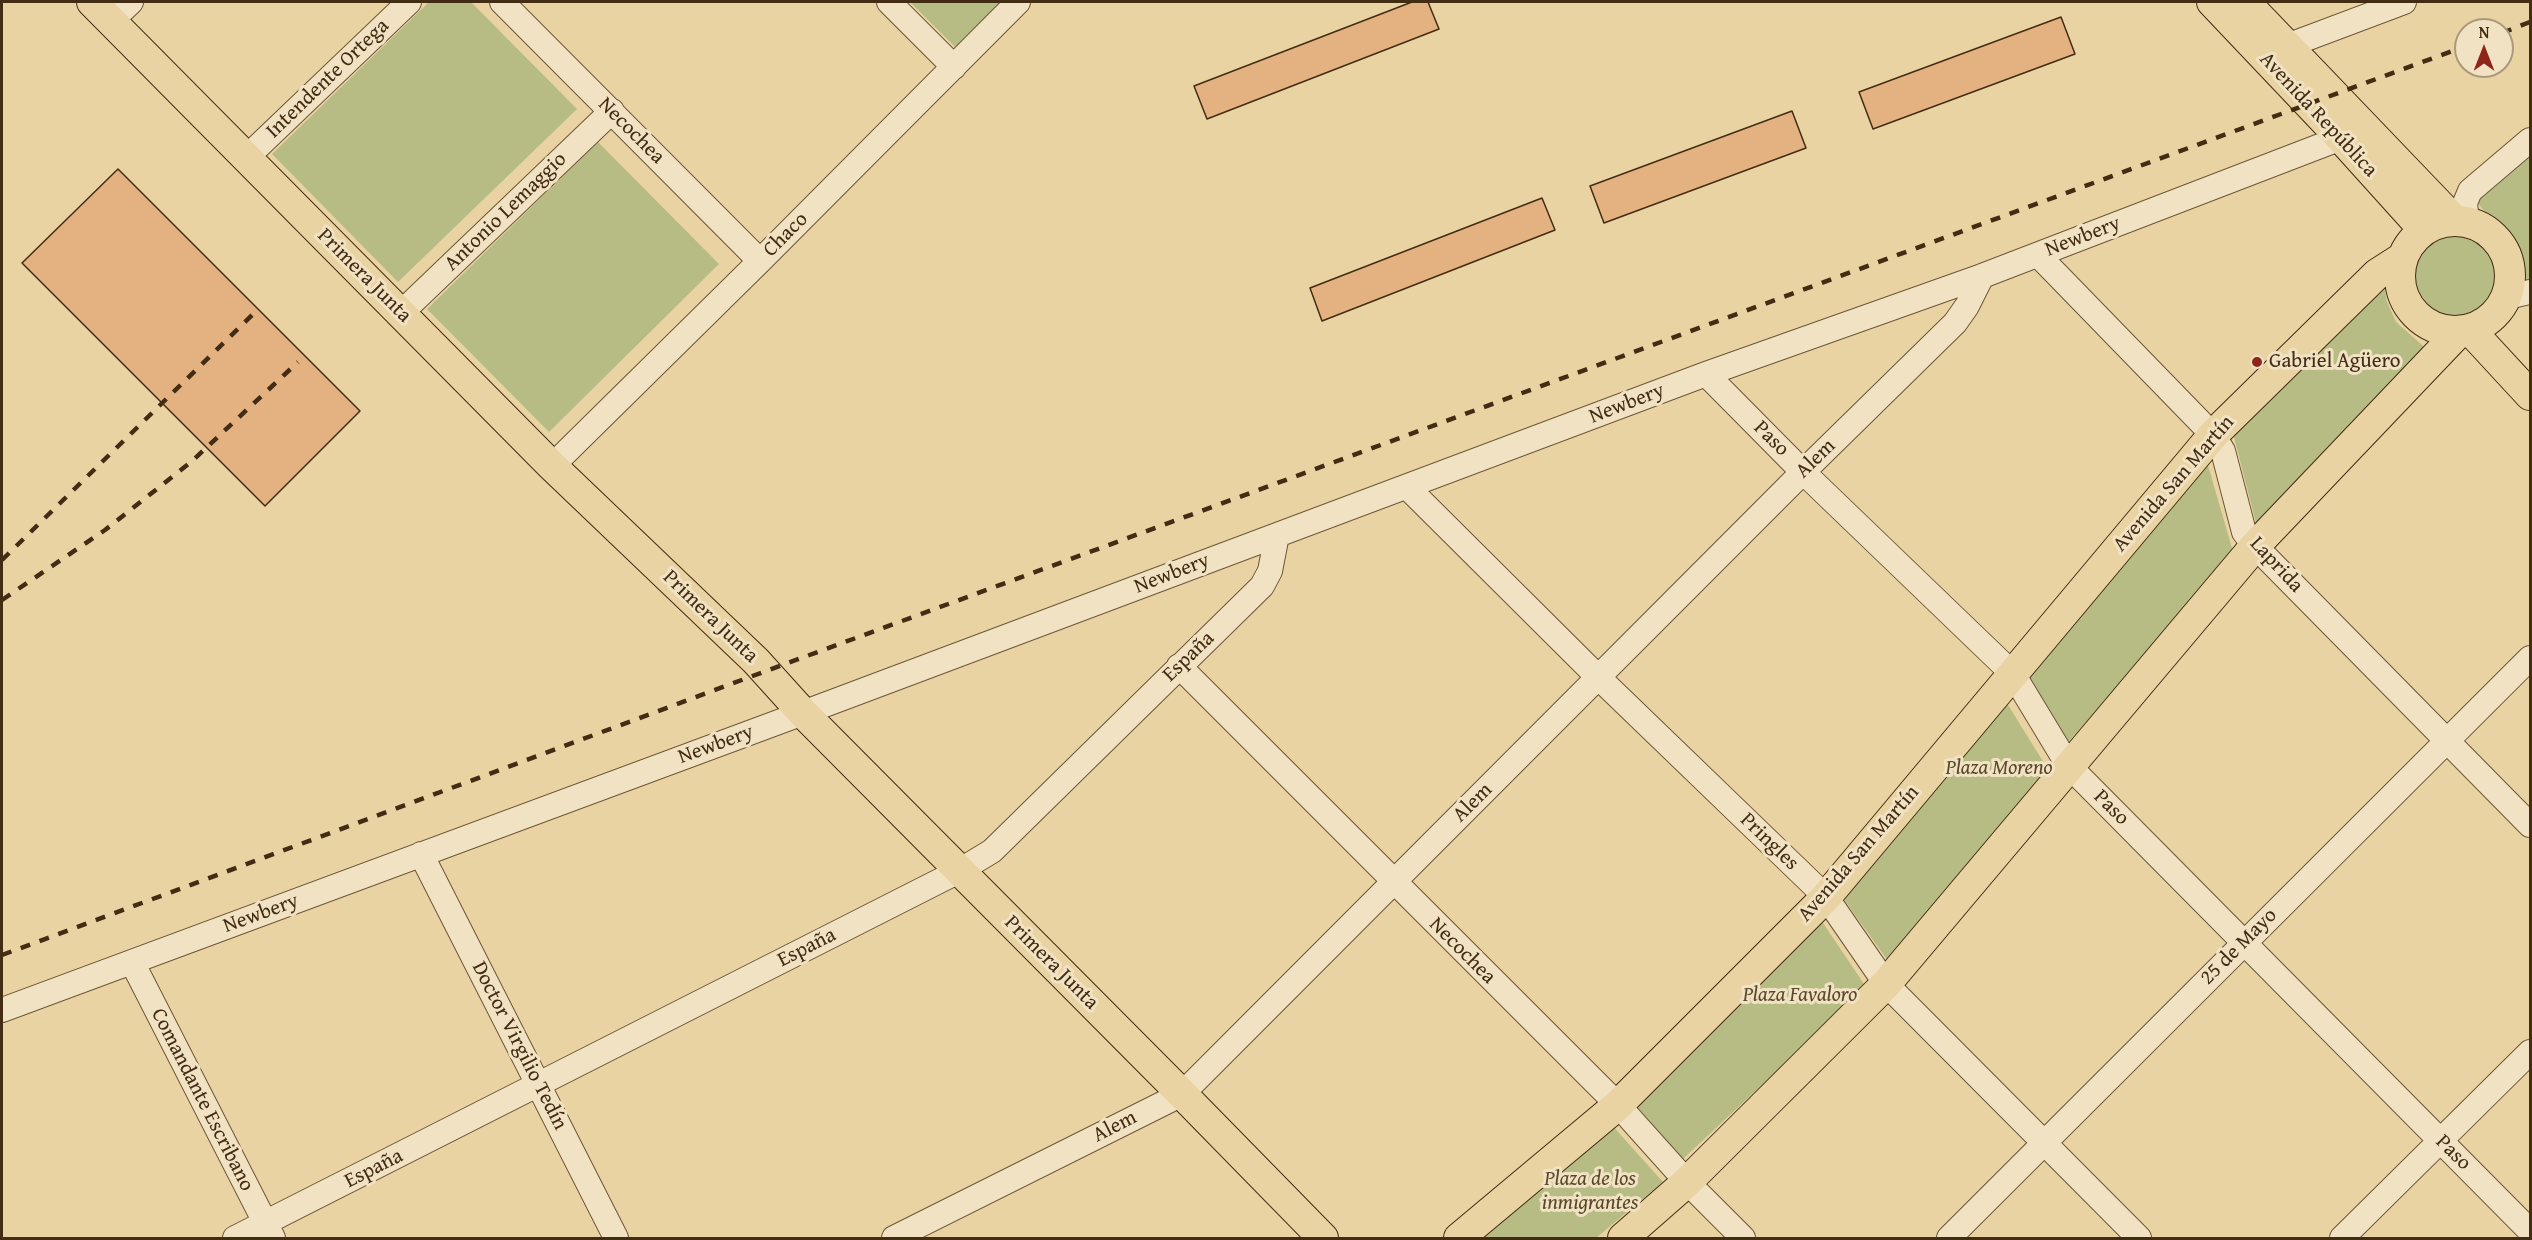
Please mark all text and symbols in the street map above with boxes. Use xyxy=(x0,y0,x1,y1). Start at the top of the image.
street label: Intendente Ortega xyxy=(261,14,395,144)
north arrow xyxy=(2454,18,2514,78)
text: N xyxy=(2479,20,2489,44)
street label: Avenida República xyxy=(2254,47,2382,183)
street label: Necochea xyxy=(592,92,670,170)
street label: Antonio Lemaggio xyxy=(440,147,572,277)
street label: Chaco xyxy=(758,207,814,263)
street label: Newbery xyxy=(2042,211,2124,263)
street label: Primera Junta xyxy=(312,224,416,328)
place label: Gabriel Agüero xyxy=(2269,349,2401,375)
marker: Gabriel Agüero xyxy=(2250,355,2264,369)
street label: Newbery xyxy=(1586,378,1668,430)
street label: Avenida San Martín xyxy=(2108,411,2240,557)
street label: Paso xyxy=(1748,416,1794,462)
street label: Alem xyxy=(1791,434,1841,484)
street label: Laprida xyxy=(2244,532,2308,598)
street label: Newbery xyxy=(1131,548,1213,600)
street label: Primera Junta xyxy=(657,565,763,669)
street label: España xyxy=(1158,626,1220,688)
street label: Newbery xyxy=(675,720,757,770)
park label: Plaza Moreno xyxy=(1945,756,2053,782)
street label: Alem xyxy=(1448,778,1498,828)
street label: Avenida San Martín xyxy=(1793,781,1925,927)
street label: Paso xyxy=(2088,785,2134,831)
street label: Pringles xyxy=(1734,808,1804,876)
street label: Newbery xyxy=(220,889,302,939)
street label: 25 de Mayo xyxy=(2195,903,2283,991)
street label: Primera Junta xyxy=(999,911,1103,1015)
street label: Necochea xyxy=(1423,912,1501,990)
street label: España xyxy=(774,923,840,973)
street label: Doctor Virgilio Tedín xyxy=(466,958,572,1134)
park label: Plaza Favaloro xyxy=(1743,983,1857,1009)
street label: Comandante Escribano xyxy=(145,1004,259,1196)
street label: Alem xyxy=(1089,1105,1141,1149)
street label: Paso xyxy=(2430,1130,2476,1176)
street label: España xyxy=(341,1144,407,1194)
park label: Plaza de los inmigrantes xyxy=(1542,1167,1638,1217)

